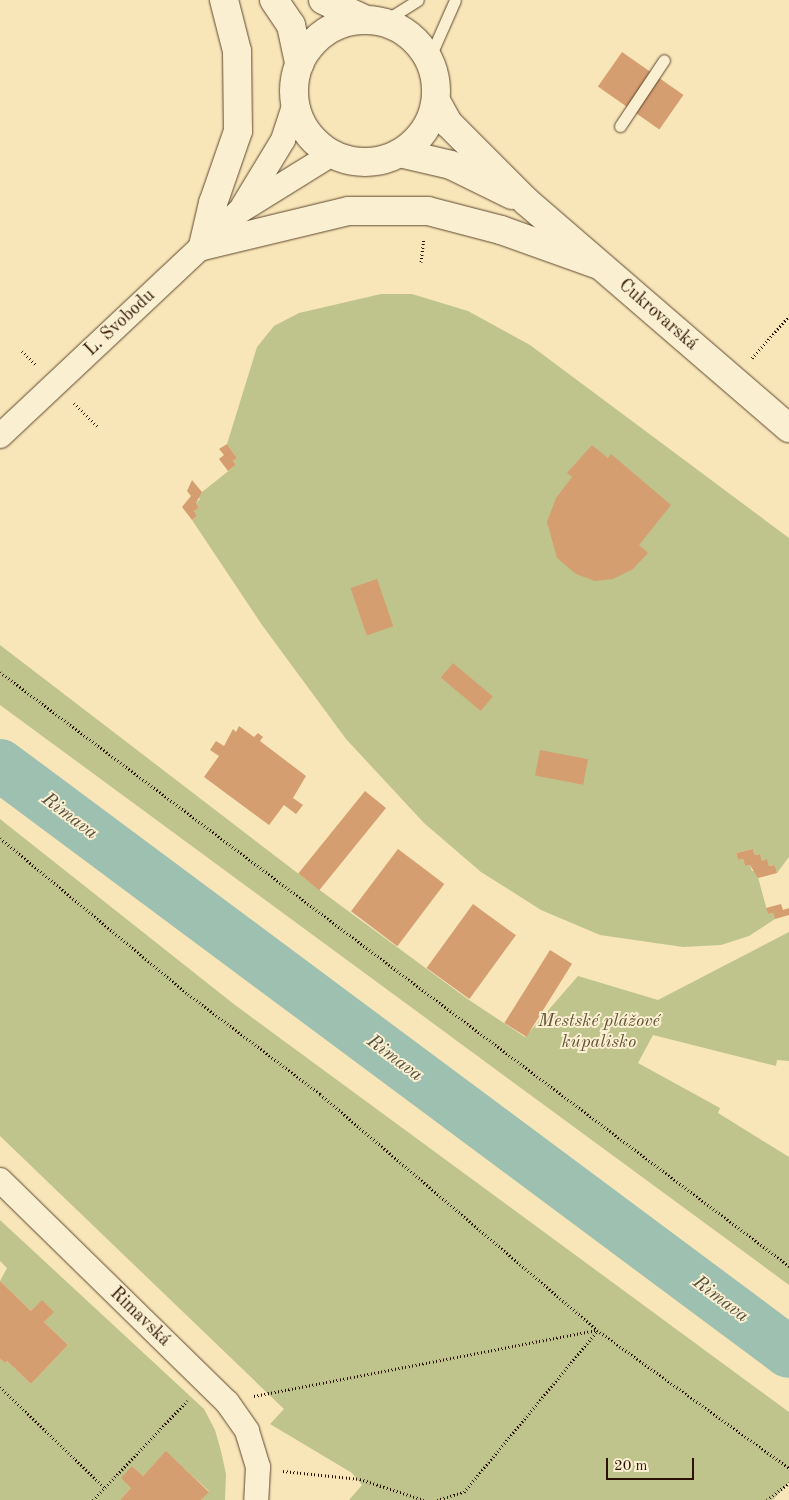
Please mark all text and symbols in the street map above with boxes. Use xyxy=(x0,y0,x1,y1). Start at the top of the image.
street label: Cukrovarská xyxy=(614,275,702,355)
street label: L. Svobodu xyxy=(80,285,160,361)
water label: Rimava xyxy=(36,789,102,845)
park label: Mestské plážové kúpalisko xyxy=(538,1011,660,1054)
water label: Rimava xyxy=(361,1031,427,1087)
water label: Rimava xyxy=(687,1272,753,1328)
street label: Rimavská xyxy=(105,1283,175,1351)
scale bar xyxy=(609,1448,696,1480)
text: 20 m xyxy=(614,1459,648,1474)

